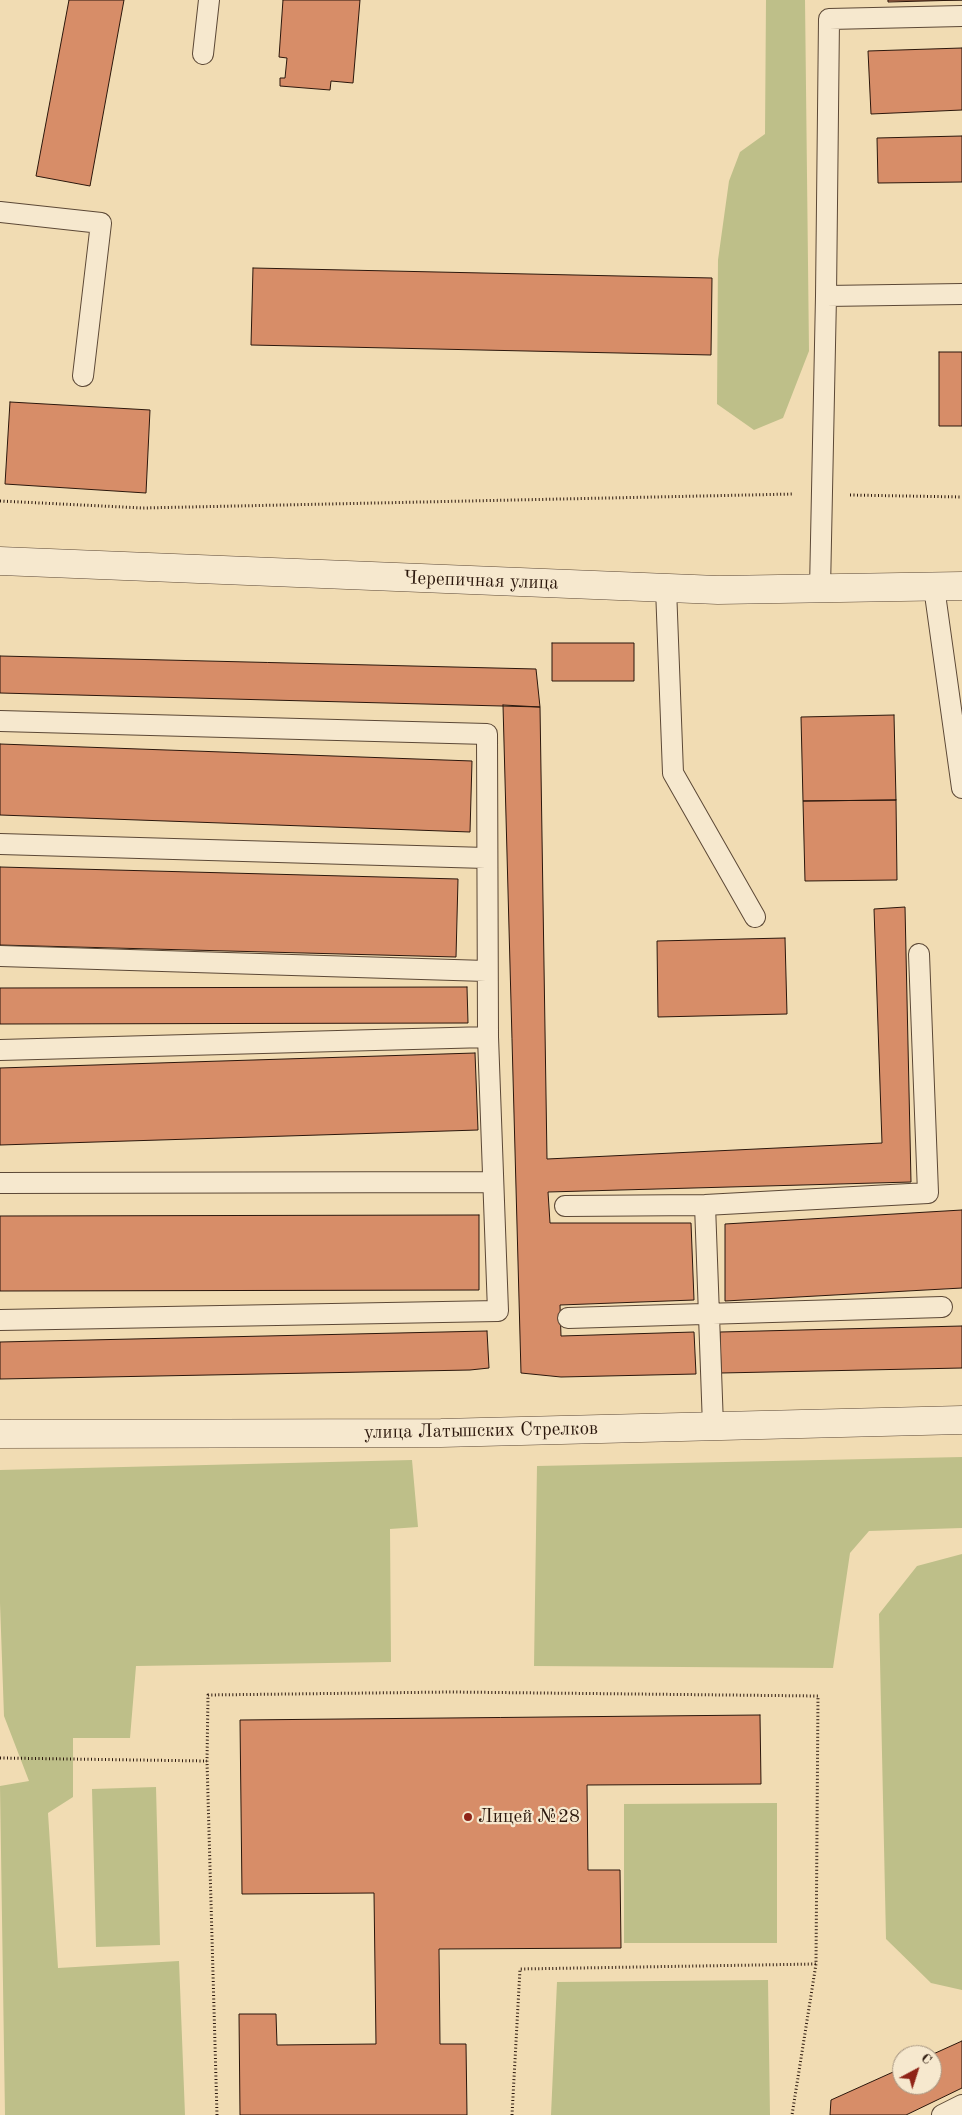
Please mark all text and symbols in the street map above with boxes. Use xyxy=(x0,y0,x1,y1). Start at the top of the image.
street label: Черепичная улица xyxy=(403,567,559,595)
street label: улица Латышских Стрелков xyxy=(364,1418,598,1444)
place label: Лицей №28 xyxy=(478,1806,580,1828)
marker: Лицей №28 xyxy=(462,1811,474,1823)
north arrow xyxy=(892,2045,942,2095)
text: С xyxy=(918,2051,934,2068)

